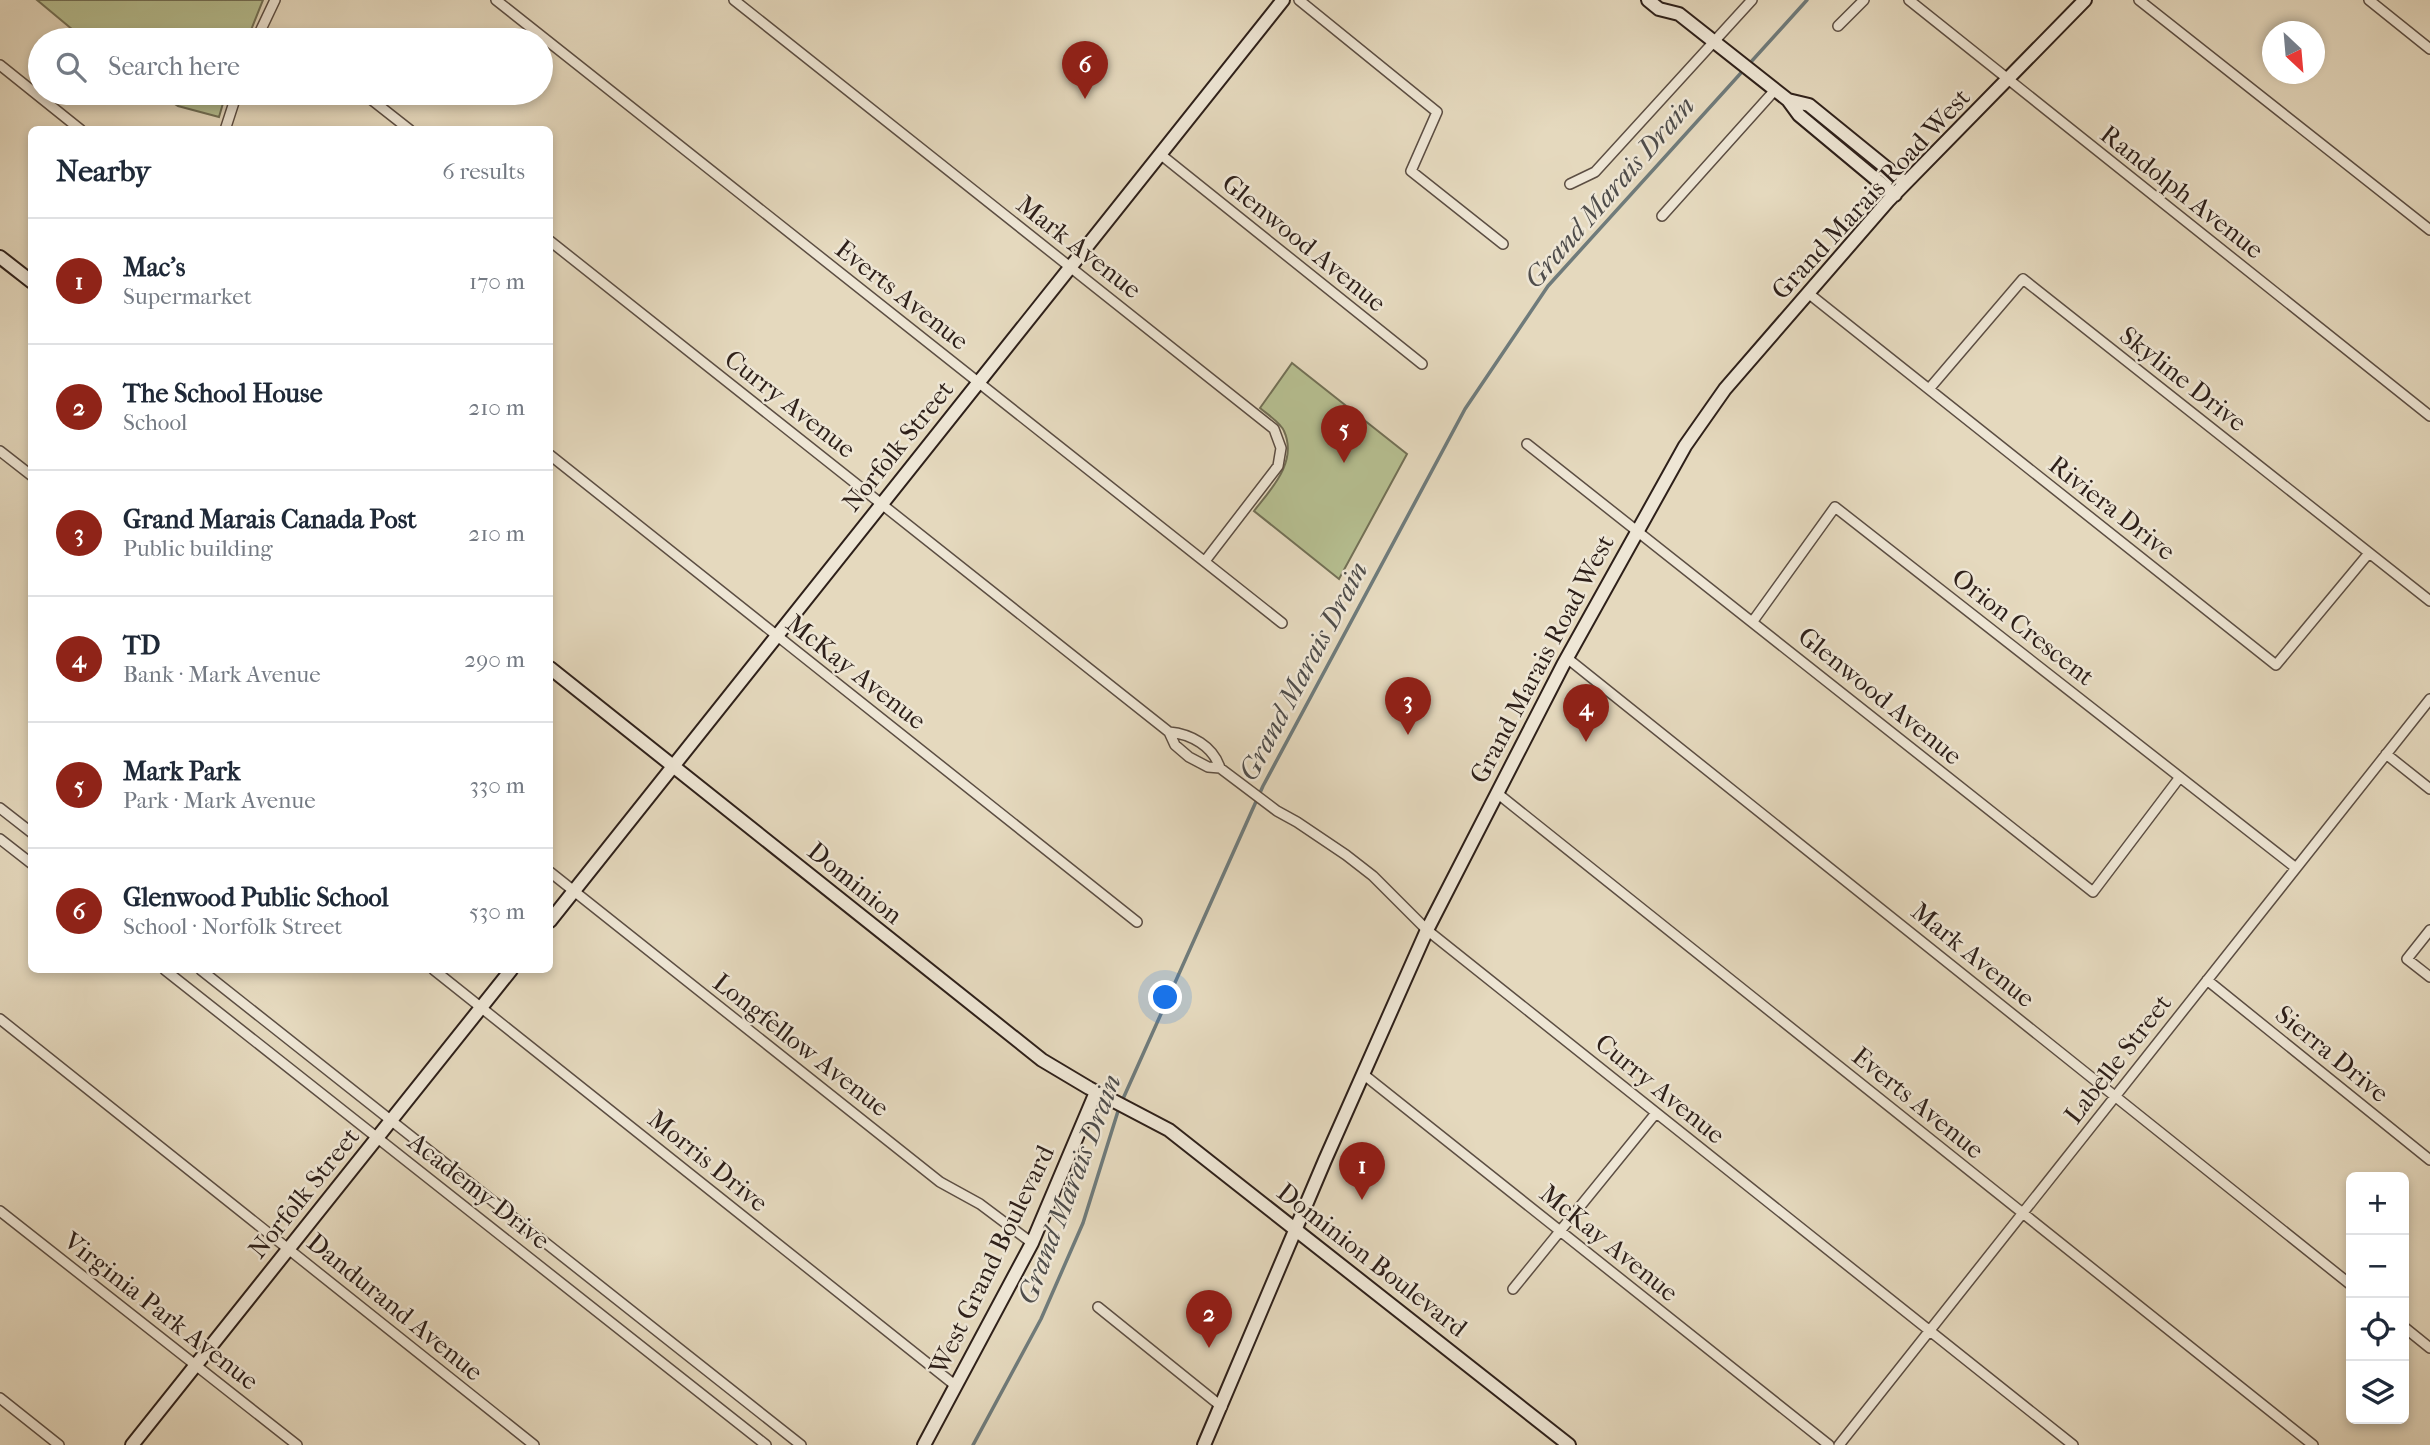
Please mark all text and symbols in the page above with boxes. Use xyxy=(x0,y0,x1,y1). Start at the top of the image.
north arrow xyxy=(2262,21,2325,84)
search box xyxy=(28,28,553,105)
pin: 6 xyxy=(1062,41,1108,99)
icon: search xyxy=(52,48,90,86)
text: Search here xyxy=(108,51,240,82)
street label: Grand Marais Road West xyxy=(1765,82,1977,306)
water label: Grand Marais Drain xyxy=(1517,89,1701,295)
street label: Randolph Avenue xyxy=(2094,119,2270,265)
text: Nearby xyxy=(56,154,151,189)
text: 6 results xyxy=(442,158,525,185)
street label: Glenwood Avenue xyxy=(1216,167,1392,319)
street label: Mark Avenue xyxy=(1011,189,1148,305)
street label: Everts Avenue xyxy=(829,233,975,357)
text: Mac's xyxy=(123,252,185,283)
text: 1 xyxy=(75,268,83,295)
text: 170 m xyxy=(469,268,525,295)
text: Supermarket xyxy=(123,283,252,310)
street label: Skyline Drive xyxy=(2113,320,2253,438)
street label: Curry Avenue xyxy=(718,343,862,465)
street label: Norfolk Street xyxy=(836,374,961,518)
text: The School House xyxy=(123,378,323,409)
text: 2 xyxy=(73,394,85,421)
text: 210 m xyxy=(468,394,525,421)
pin: 5 xyxy=(1321,405,1367,463)
text: School xyxy=(123,409,187,436)
street label: Riviera Drive xyxy=(2043,449,2181,567)
text: Grand Marais Canada Post xyxy=(123,504,417,535)
text: 3 xyxy=(74,520,84,547)
text: 210 m xyxy=(468,520,525,547)
street label: Grand Marais Road West xyxy=(1463,529,1621,789)
text: Public building xyxy=(123,535,273,562)
water label: Grand Marais Drain xyxy=(1231,556,1375,786)
street label: Orion Crescent xyxy=(1946,562,2101,693)
street label: McKay Avenue xyxy=(780,608,932,736)
street label: Glenwood Avenue xyxy=(1792,620,1968,772)
text: TD xyxy=(123,630,160,661)
text: 4 xyxy=(72,646,86,673)
text: 290 m xyxy=(464,646,525,673)
text: Bank · Mark Avenue xyxy=(123,661,321,688)
pin: 3 xyxy=(1385,677,1431,735)
pin: 4 xyxy=(1563,684,1609,742)
text: Mark Park xyxy=(123,756,240,787)
text: 5 xyxy=(74,772,84,799)
text: 330 m xyxy=(469,772,525,799)
text: Park · Mark Avenue xyxy=(123,787,316,814)
street label: Dominion xyxy=(801,835,909,931)
text: Glenwood Public School xyxy=(123,882,389,913)
street label: Mark Avenue xyxy=(1905,896,2041,1014)
text: 6 xyxy=(73,898,85,925)
text: 530 m xyxy=(469,898,525,925)
text: School · Norfolk Street xyxy=(123,913,343,940)
street label: Longfellow Avenue xyxy=(707,967,895,1123)
your location xyxy=(1148,980,1182,1014)
street label: Labelle Street xyxy=(2058,988,2178,1130)
street label: Sierra Drive xyxy=(2269,999,2395,1109)
street label: Curry Avenue xyxy=(1589,1027,1731,1151)
street label: Everts Avenue xyxy=(1846,1040,1990,1166)
water label: Grand Marais Drain xyxy=(1010,1070,1128,1308)
street label: Morris Drive xyxy=(642,1103,774,1219)
street label: Norfolk Street xyxy=(242,1121,367,1265)
street label: Academy Drive xyxy=(401,1125,556,1256)
street label: West Grand Boulevard xyxy=(923,1140,1061,1381)
pin: 1 xyxy=(1339,1142,1385,1200)
map controls xyxy=(2346,1172,2409,1424)
button: + xyxy=(2346,1172,2409,1235)
street label: Dominion Boulevard xyxy=(1271,1176,1474,1344)
street label: McKay Avenue xyxy=(1534,1178,1685,1308)
street label: Virginia Park Avenue xyxy=(57,1225,265,1397)
street label: Dandurand Avenue xyxy=(301,1227,489,1388)
button: − xyxy=(2346,1235,2409,1298)
pin: 2 xyxy=(1186,1290,1232,1348)
button: locate xyxy=(2346,1298,2409,1361)
button: layers xyxy=(2346,1361,2409,1424)

